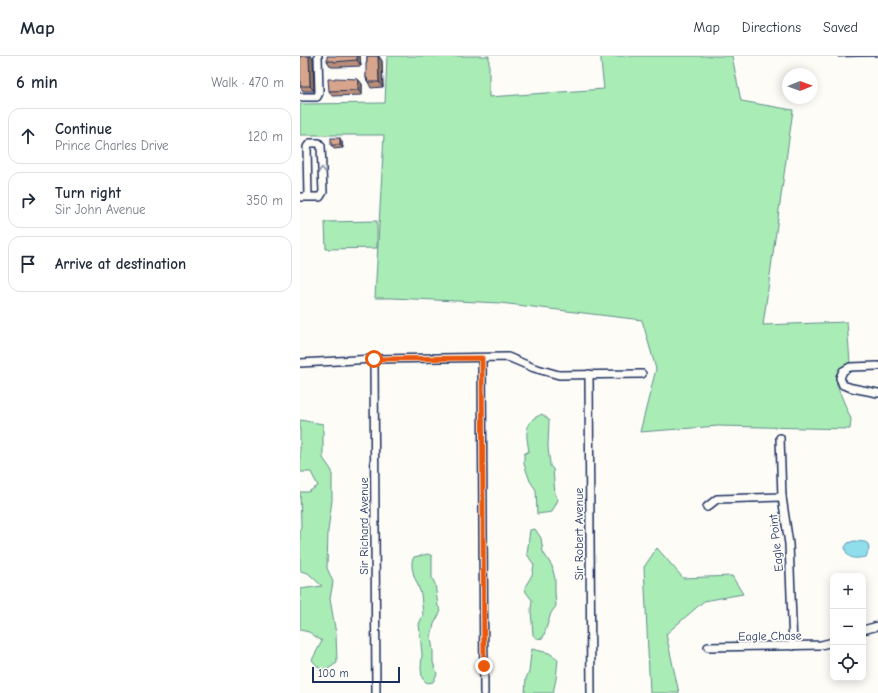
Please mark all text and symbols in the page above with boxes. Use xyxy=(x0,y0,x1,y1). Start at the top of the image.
text: Map xyxy=(20,17,55,39)
text: Map xyxy=(693,19,720,36)
text: Directions xyxy=(742,19,801,36)
text: Saved xyxy=(823,19,858,36)
north arrow xyxy=(782,68,818,104)
text: 6 min xyxy=(16,73,58,92)
text: Walk · 470 m xyxy=(211,75,284,90)
text: Continue xyxy=(55,120,112,138)
icon: ahead xyxy=(17,125,39,147)
text: 120 m xyxy=(248,129,283,144)
text: Prince Charles Drive xyxy=(55,138,169,153)
one-way arrow xyxy=(318,167,326,173)
text: Turn right xyxy=(55,184,121,202)
icon: right xyxy=(17,189,39,211)
text: 350 m xyxy=(246,193,283,208)
text: Sir John Avenue xyxy=(55,202,146,217)
icon: arrive xyxy=(17,253,39,275)
text: Arrive at destination xyxy=(55,255,186,273)
route start xyxy=(365,350,383,368)
street label: Sir Richard Avenue xyxy=(357,477,371,575)
street label: Sir Robert Avenue xyxy=(572,488,586,580)
street label: Eagle Point xyxy=(766,513,786,572)
map controls xyxy=(830,573,866,681)
button: + xyxy=(830,573,866,609)
button: − xyxy=(830,609,866,645)
street label: Eagle Chase xyxy=(738,628,802,644)
button: locate xyxy=(830,645,866,681)
route end xyxy=(475,657,493,675)
scale bar xyxy=(312,665,400,684)
text: 100 m xyxy=(318,667,349,680)

